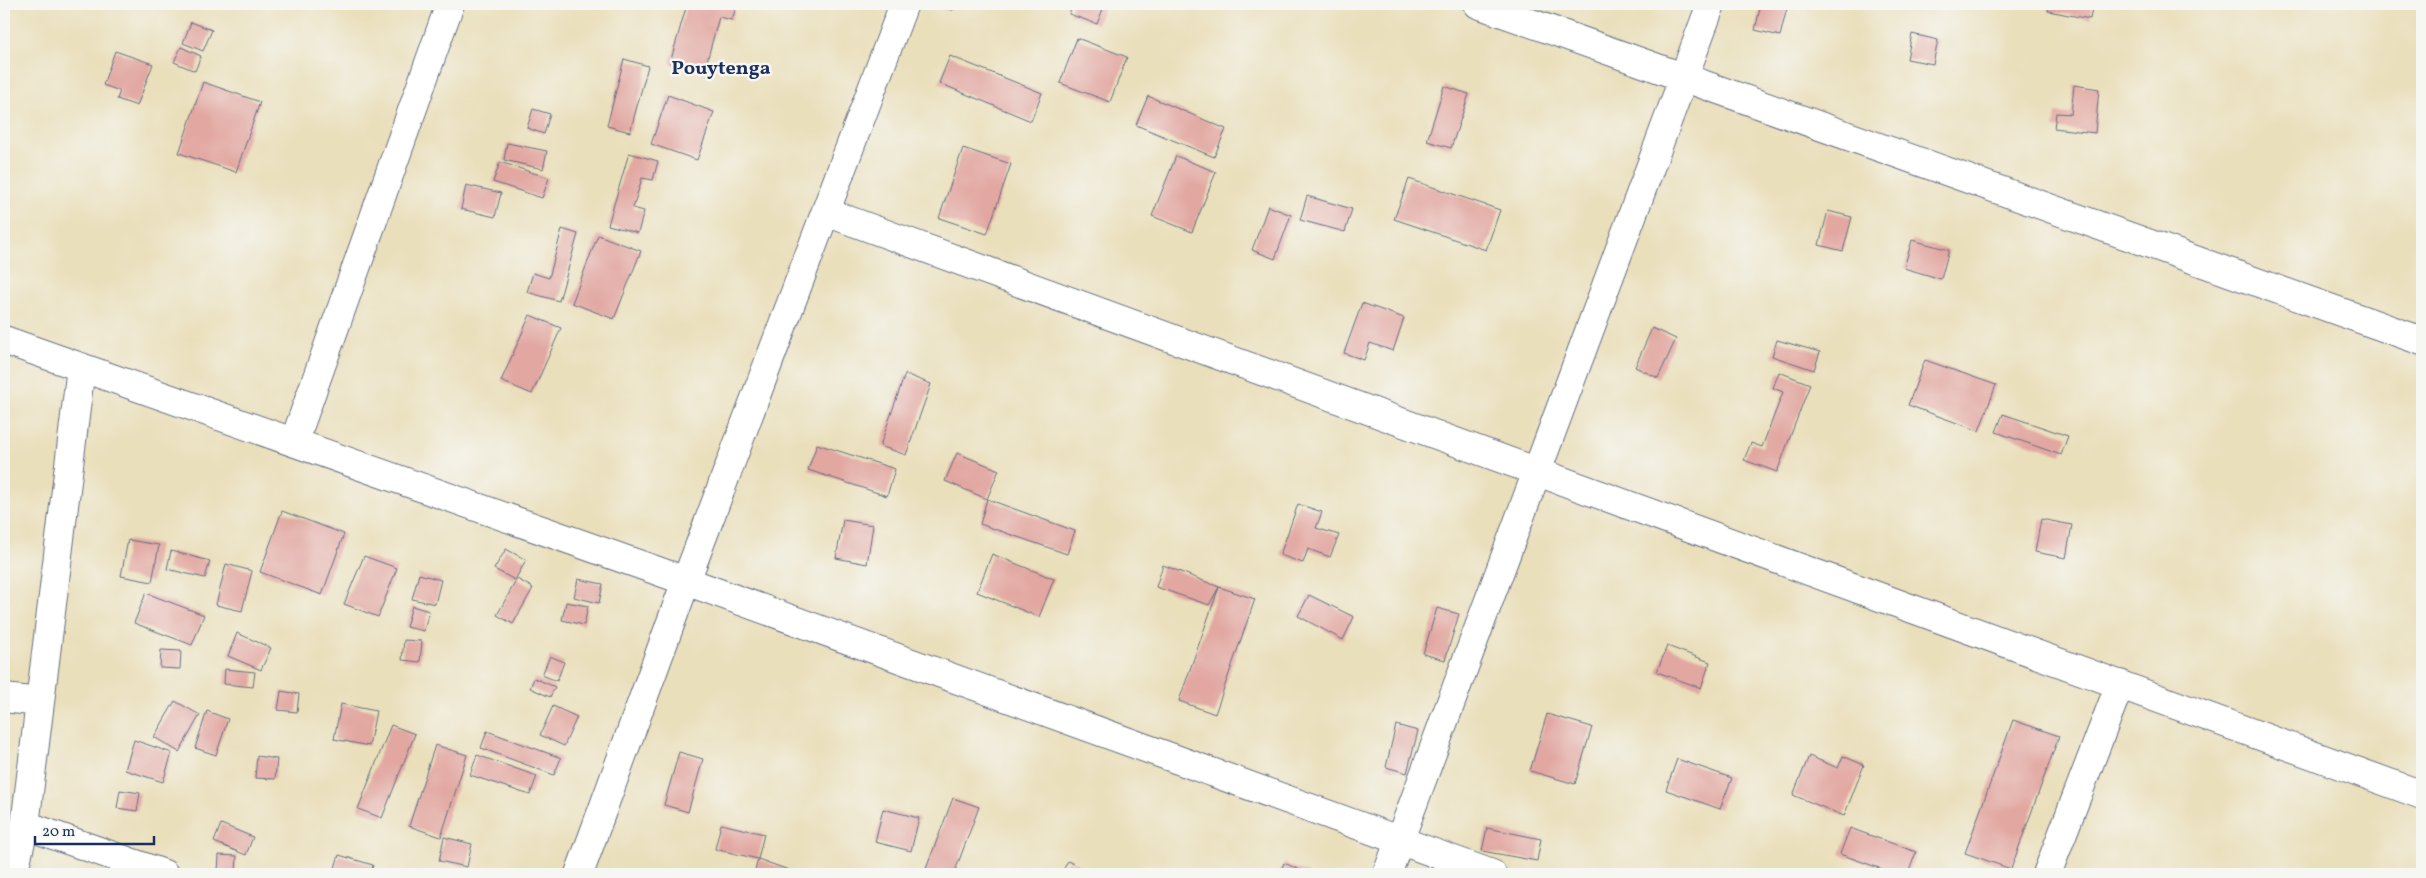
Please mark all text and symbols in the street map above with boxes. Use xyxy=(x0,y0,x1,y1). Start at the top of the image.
district label: Pouytenga xyxy=(671,55,771,83)
scale bar xyxy=(35,813,154,845)
text: 20 m xyxy=(42,822,75,843)

